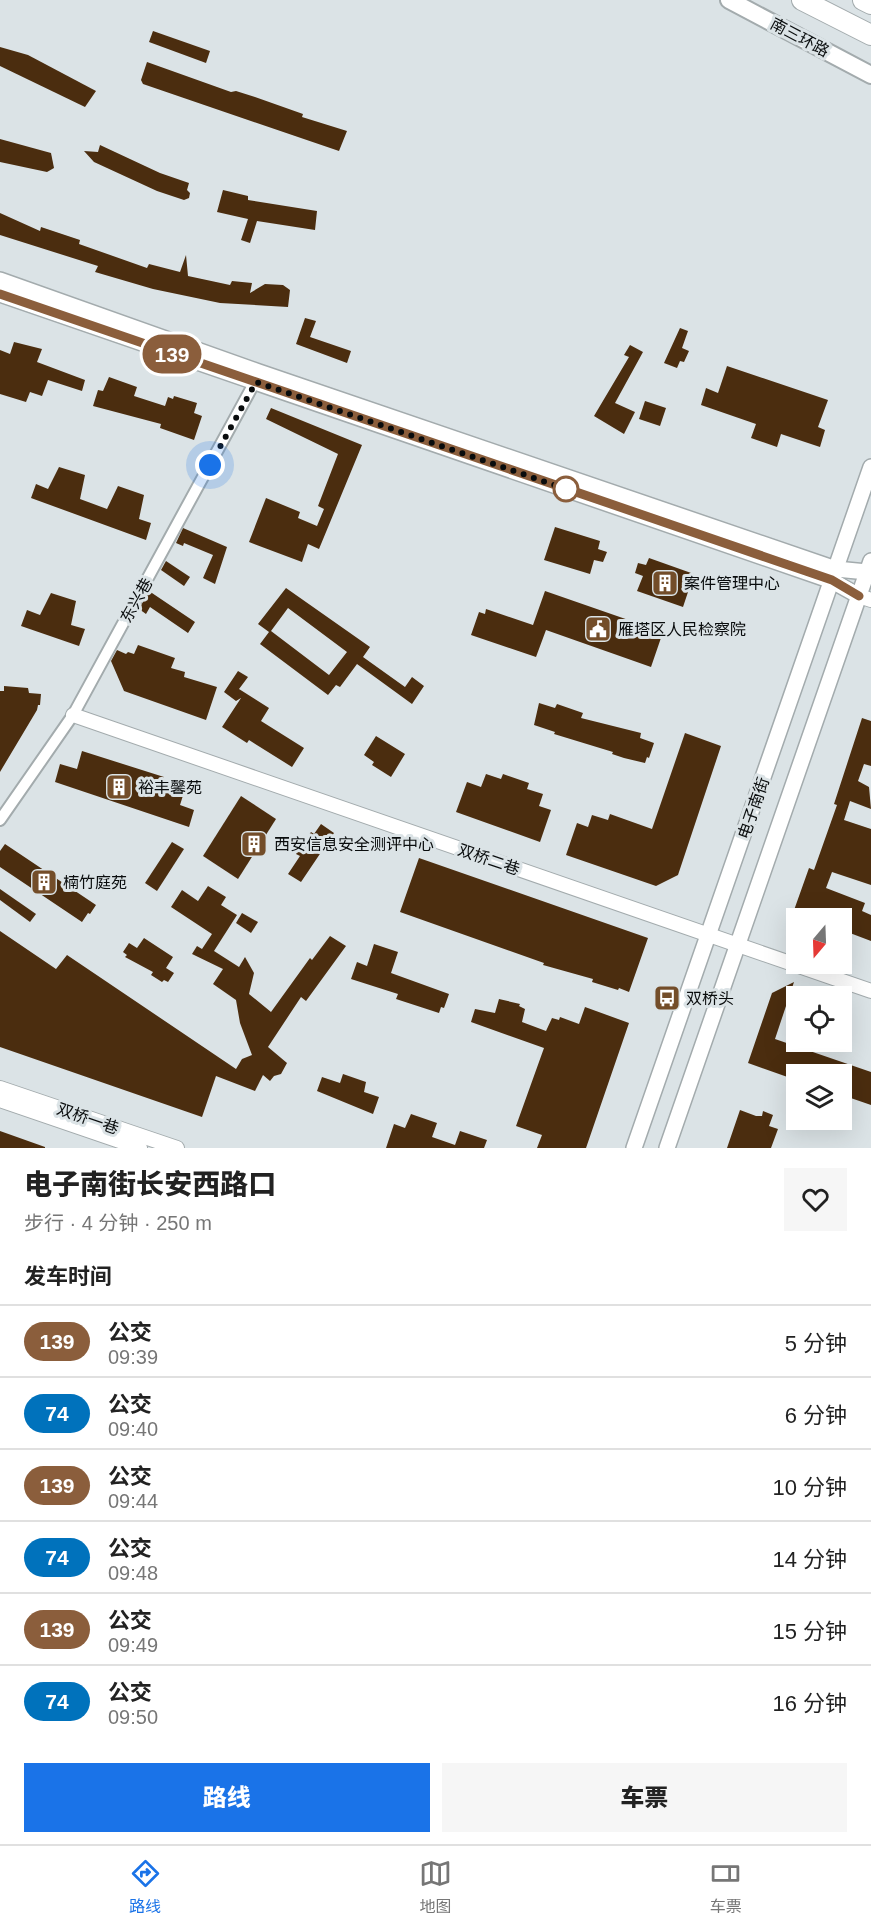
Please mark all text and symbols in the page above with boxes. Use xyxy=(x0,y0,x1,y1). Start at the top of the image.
street label: 南三环路 xyxy=(768,15,832,60)
line badge: 139 xyxy=(138,334,207,374)
text: 139 xyxy=(154,343,190,366)
your location xyxy=(195,450,225,480)
unlabelled marker xyxy=(553,476,579,502)
building icon: 案件管理中心 xyxy=(650,568,680,598)
street label: 东兴巷 xyxy=(117,575,156,625)
place label: 案件管理中心 xyxy=(684,575,780,592)
public building icon: 雁塔区人民检察院 xyxy=(583,614,613,644)
place label: 雁塔区人民检察院 xyxy=(618,621,746,638)
building icon: 裕丰馨苑 xyxy=(104,772,134,802)
street label: 电子南街 xyxy=(735,775,772,841)
place label: 裕丰馨苑 xyxy=(138,779,202,796)
building icon: 西安信息安全测评中心 xyxy=(239,829,269,859)
place label: 西安信息安全测评中心 xyxy=(274,836,434,853)
street label: 双桥二巷 xyxy=(456,841,522,878)
building icon: 楠竹庭苑 xyxy=(29,867,59,897)
place label: 楠竹庭苑 xyxy=(63,874,127,891)
north arrow xyxy=(786,908,852,974)
map controls xyxy=(786,908,852,1130)
bus stop icon: 双桥头 xyxy=(652,983,682,1013)
button: locate xyxy=(786,986,852,1052)
place label: 双桥头 xyxy=(686,990,734,1007)
button: layers xyxy=(786,1064,852,1130)
street label: 双桥一巷 xyxy=(55,1100,121,1137)
button: heart xyxy=(784,1168,847,1231)
text: 电子南街长安西路口 xyxy=(24,1169,276,1200)
text: 步行 · 4 分钟 · 250 m xyxy=(24,1212,212,1234)
text: 发车时间 xyxy=(24,1264,112,1289)
text: 公交 xyxy=(108,1320,152,1345)
text: 139 xyxy=(39,1330,75,1353)
text: 5 分钟 xyxy=(785,1331,847,1356)
text: 09:39 xyxy=(108,1346,158,1368)
text: 公交 xyxy=(108,1392,152,1417)
text: 74 xyxy=(45,1402,69,1425)
text: 6 分钟 xyxy=(785,1403,847,1428)
text: 09:40 xyxy=(108,1418,158,1440)
text: 公交 xyxy=(108,1464,152,1489)
text: 139 xyxy=(39,1474,75,1497)
text: 10 分钟 xyxy=(772,1475,847,1500)
text: 09:44 xyxy=(108,1490,158,1512)
text: 公交 xyxy=(108,1536,152,1561)
text: 74 xyxy=(45,1546,69,1569)
text: 14 分钟 xyxy=(772,1547,847,1572)
text: 09:48 xyxy=(108,1562,158,1584)
text: 公交 xyxy=(108,1608,152,1633)
text: 139 xyxy=(39,1618,75,1641)
text: 15 分钟 xyxy=(772,1619,847,1644)
text: 09:49 xyxy=(108,1634,158,1656)
text: 公交 xyxy=(108,1680,152,1705)
text: 74 xyxy=(45,1690,69,1713)
text: 16 分钟 xyxy=(772,1691,847,1716)
text: 09:50 xyxy=(108,1706,158,1728)
button: 路线 xyxy=(24,1763,430,1832)
button: 车票 xyxy=(442,1763,847,1832)
tab: 路线 xyxy=(129,1857,162,1917)
tab: 地图 xyxy=(419,1857,452,1917)
tab: 车票 xyxy=(709,1857,742,1917)

